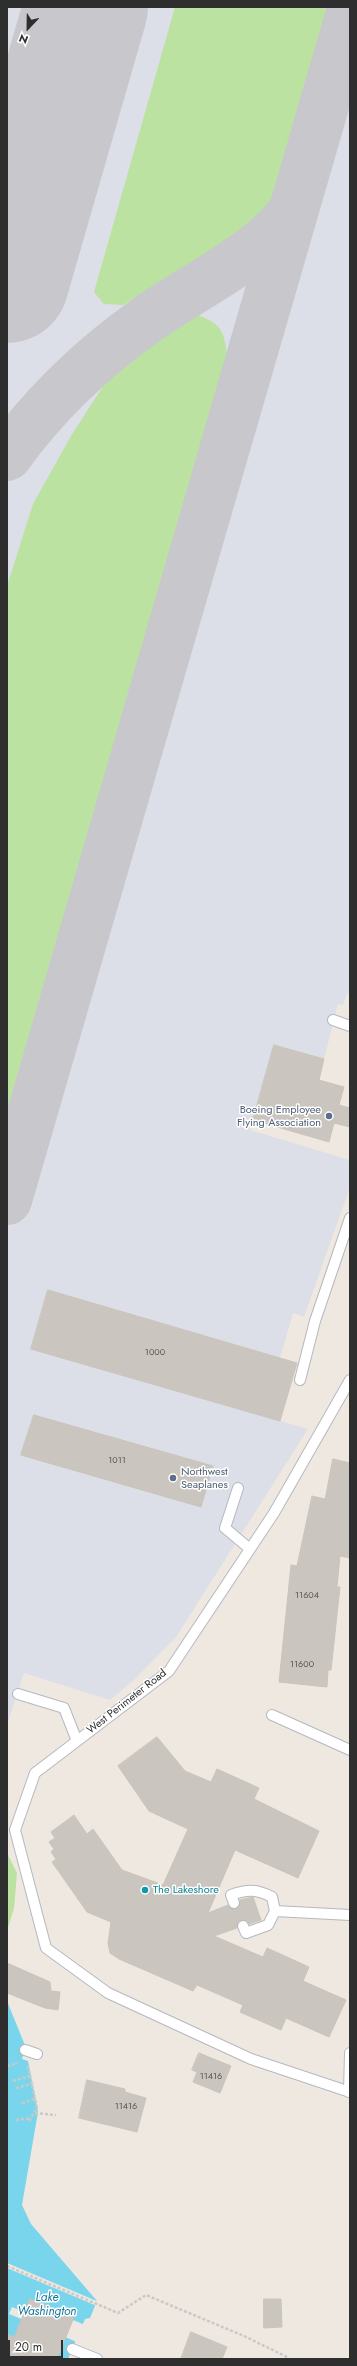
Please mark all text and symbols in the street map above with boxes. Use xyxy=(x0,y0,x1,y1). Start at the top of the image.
north arrow xyxy=(8,8,48,48)
text: N xyxy=(16,30,31,48)
place label: Boeing Employee Flying Association xyxy=(237,1103,321,1129)
marker: Boeing Employee Flying Association xyxy=(324,1111,334,1121)
house number: 1000 xyxy=(145,1348,165,1358)
house number: 1011 xyxy=(108,1456,126,1466)
place label: Northwest Seaplanes xyxy=(181,1465,228,1491)
marker: Northwest Seaplanes xyxy=(168,1473,178,1483)
house number: 11604 xyxy=(295,1591,319,1601)
house number: 11600 xyxy=(290,1660,314,1670)
street label: West Perimeter Road xyxy=(85,1667,169,1737)
place label: The Lakeshore xyxy=(153,1883,219,1897)
marker: The Lakeshore xyxy=(140,1885,150,1895)
house number: 11416 xyxy=(200,2072,222,2082)
house number: 11416 xyxy=(115,2102,137,2112)
water label: Lake Washington xyxy=(18,2291,76,2319)
scale bar xyxy=(10,2332,65,2358)
text: 20 m xyxy=(15,2338,42,2356)

